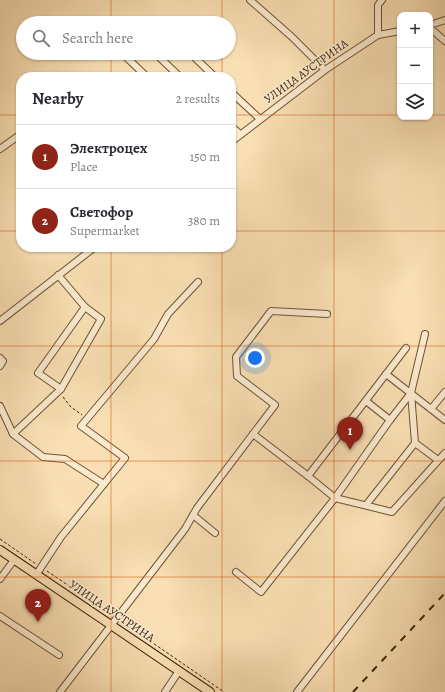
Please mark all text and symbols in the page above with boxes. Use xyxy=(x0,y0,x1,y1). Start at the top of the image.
map controls xyxy=(397,12,433,120)
button: + xyxy=(397,12,433,48)
search box xyxy=(16,16,236,60)
icon: search xyxy=(30,27,52,49)
text: Search here xyxy=(62,28,133,48)
street label: УЛИЦА АУСТРИНА xyxy=(261,35,352,107)
button: − xyxy=(397,48,433,84)
button: layers xyxy=(397,84,433,120)
text: Nearby xyxy=(32,87,83,110)
text: 2 results xyxy=(176,90,220,107)
text: Электроцех xyxy=(70,138,148,158)
text: 1 xyxy=(43,148,47,165)
text: 150 m xyxy=(190,148,220,165)
text: Place xyxy=(70,158,98,175)
text: Светофор xyxy=(70,202,133,222)
text: 2 xyxy=(42,212,48,229)
text: 380 m xyxy=(188,212,220,229)
text: Supermarket xyxy=(70,222,140,239)
your location xyxy=(245,348,265,368)
pin: 1 xyxy=(337,417,363,450)
street label: УЛИЦА АУСТРИНА xyxy=(66,576,159,646)
pin: 2 xyxy=(25,589,51,622)

